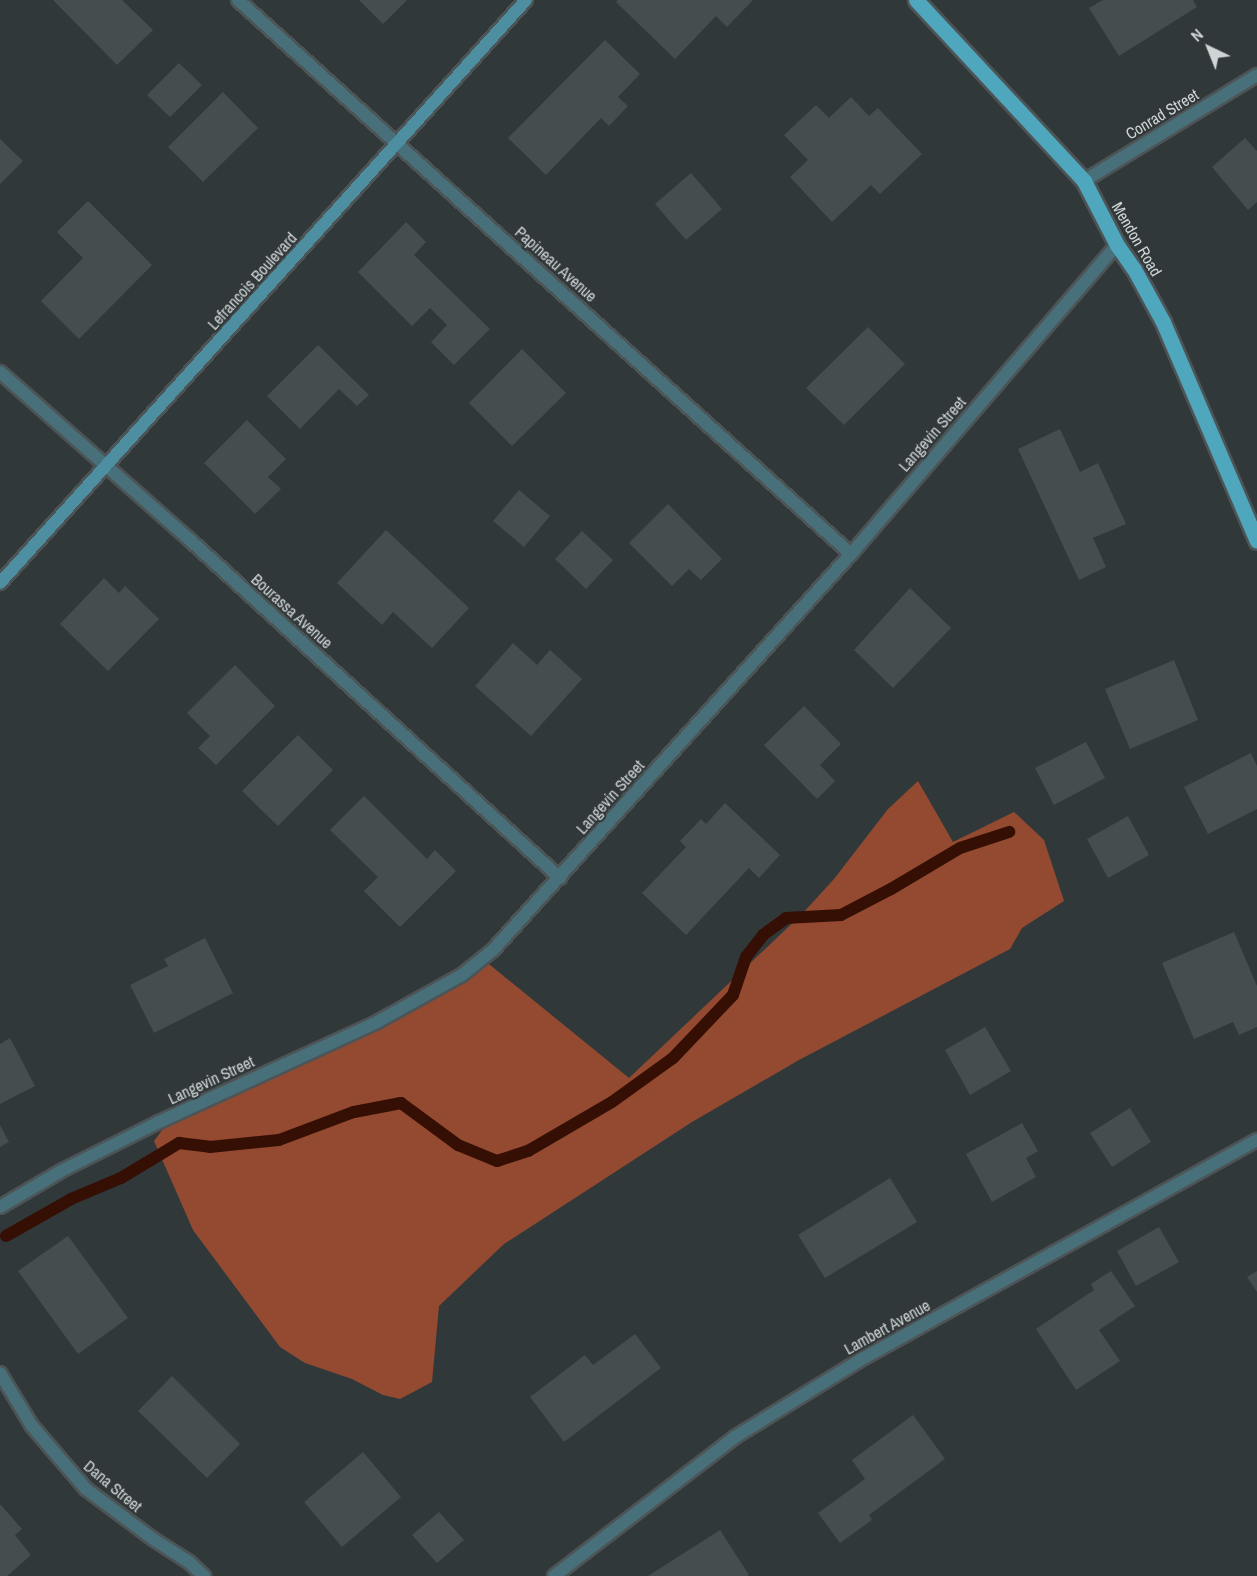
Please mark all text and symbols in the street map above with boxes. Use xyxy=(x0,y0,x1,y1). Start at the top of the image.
north arrow xyxy=(1179,18,1239,78)
text: N xyxy=(1186,24,1208,46)
street label: Conrad Street xyxy=(1122,85,1202,143)
street label: Mendon Road xyxy=(1108,199,1166,279)
street label: Papineau Avenue xyxy=(511,222,601,306)
street label: Lefrancois Boulevard xyxy=(203,229,301,333)
street label: Langevin Street xyxy=(894,393,970,475)
street label: Bourassa Avenue xyxy=(247,569,337,653)
street label: Langevin Street xyxy=(572,756,648,838)
street label: Langevin Street xyxy=(165,1052,257,1108)
street label: Lambert Avenue xyxy=(840,1295,934,1359)
street label: Dana Street xyxy=(80,1456,146,1516)

